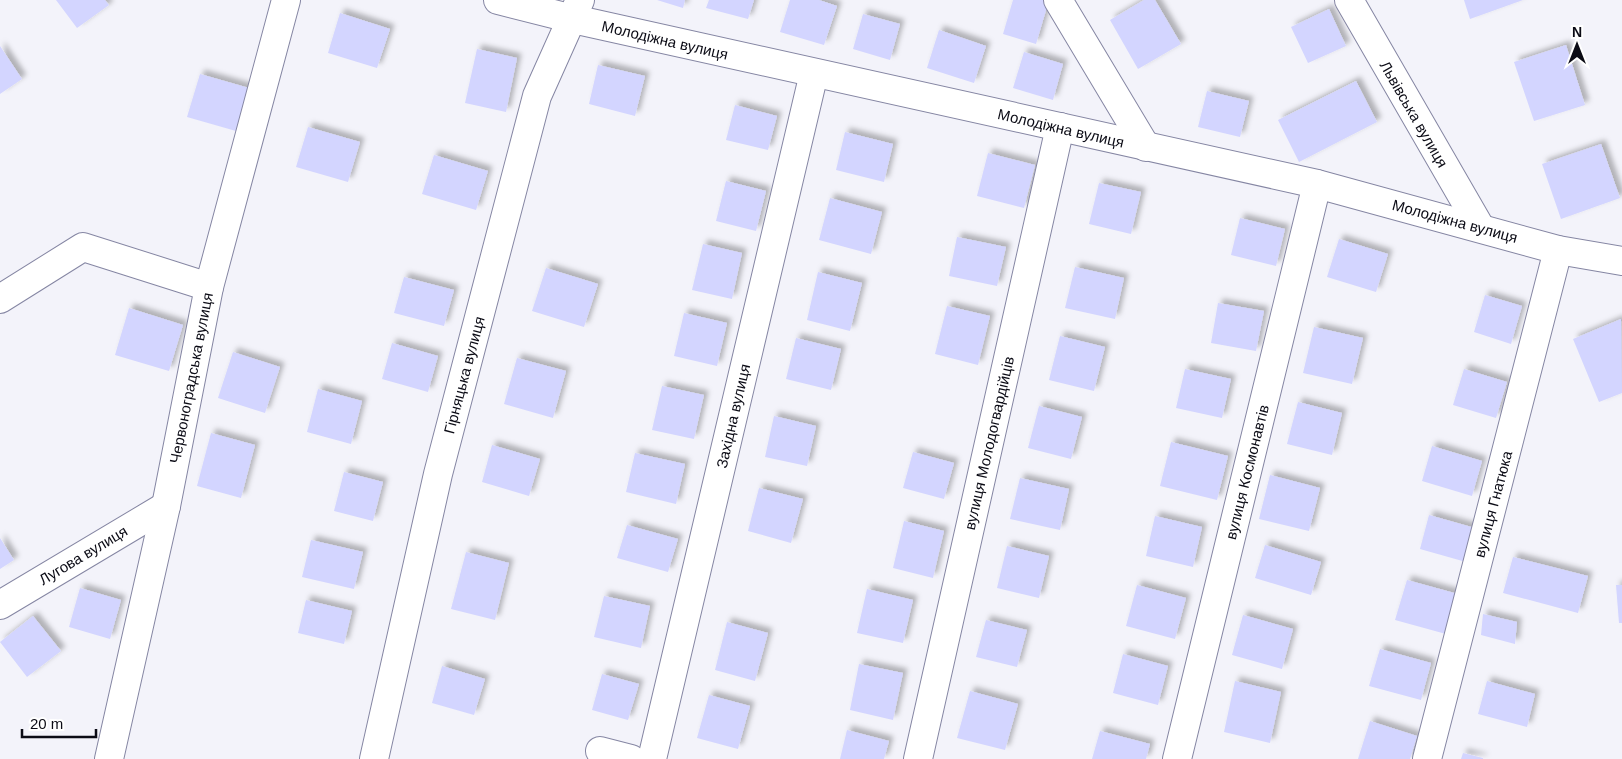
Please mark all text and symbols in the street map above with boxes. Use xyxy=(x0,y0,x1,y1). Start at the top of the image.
street label: Молодіжна вулиця xyxy=(600,17,730,63)
north arrow xyxy=(1552,20,1602,70)
text: N xyxy=(1572,24,1582,40)
street label: Львівська вулиця xyxy=(1377,58,1451,170)
street label: Молодіжна вулиця xyxy=(996,105,1126,151)
street label: Молодіжна вулиця xyxy=(1390,196,1520,246)
street label: Червоноградська вулиця xyxy=(166,291,216,465)
street label: Гірняцька вулиця xyxy=(440,315,488,435)
street label: вулиця Молодогвардійців xyxy=(961,355,1017,531)
street label: Західна вулиця xyxy=(713,362,753,470)
street label: вулиця Космонавтів xyxy=(1222,403,1272,541)
street label: вулиця Гнатюка xyxy=(1471,448,1516,559)
street label: Лугова вулиця xyxy=(36,522,130,588)
scale bar xyxy=(22,706,96,738)
text: 20 m xyxy=(30,715,63,732)

